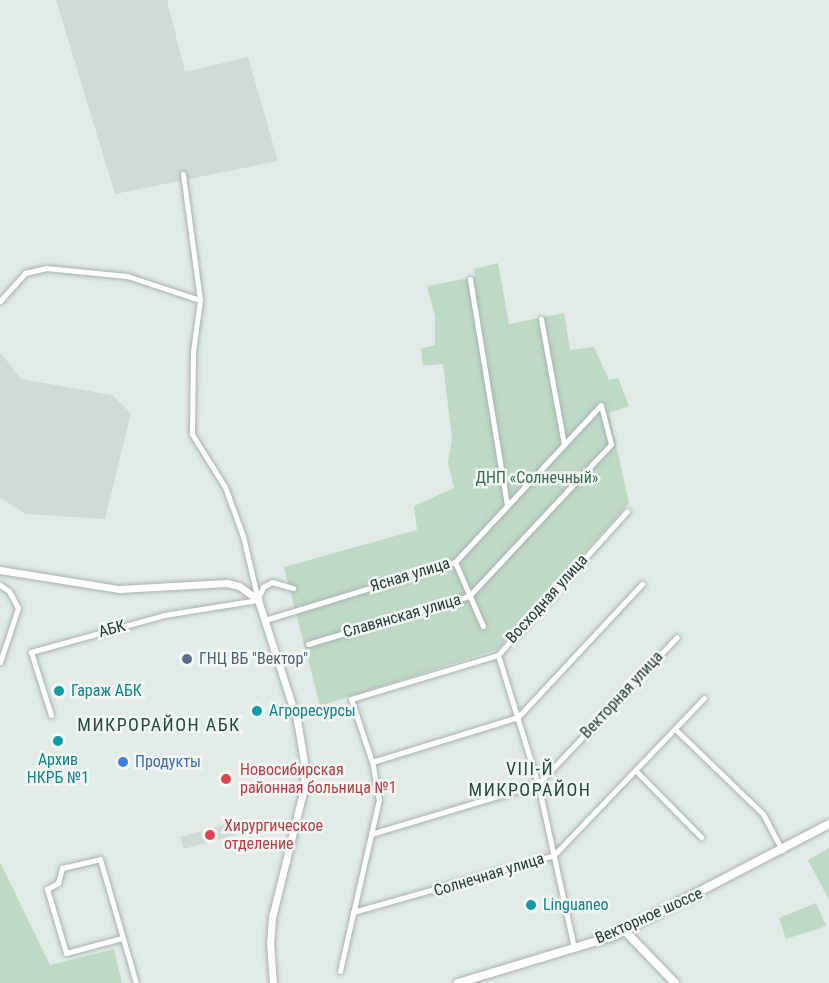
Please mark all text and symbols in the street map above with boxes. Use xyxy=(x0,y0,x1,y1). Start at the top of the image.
park label: ДНП «Солнечный» xyxy=(475,468,599,488)
street label: Восходная улица xyxy=(502,551,592,647)
street label: Ясная улица xyxy=(368,554,452,596)
street label: Славянская улица xyxy=(341,590,463,642)
street label: АБК xyxy=(96,616,128,642)
street label: Векторная улица xyxy=(577,647,667,743)
place label: ГНЦ ВБ "Вектор" xyxy=(199,649,308,669)
marker: ГНЦ ВБ "Вектор" xyxy=(180,652,194,666)
place label: Гараж АБК xyxy=(71,681,142,701)
marker: Гараж АБК xyxy=(52,684,66,698)
place label: Агроресурсы xyxy=(269,701,356,721)
marker: Агроресурсы xyxy=(250,704,264,718)
district label: МИКРОРАЙОН АБК xyxy=(77,714,241,736)
marker: Архив НКРБ №1 xyxy=(51,734,65,748)
place label: Архив НКРБ №1 xyxy=(27,750,89,788)
place label: Продукты xyxy=(135,752,201,772)
marker: Продукты xyxy=(116,755,130,769)
district label: VIII-Й МИКРОРАЙОН xyxy=(469,759,591,802)
place label: Новосибирская районная больница №1 xyxy=(240,760,397,798)
marker: Новосибирская районная больница №1 xyxy=(217,770,235,788)
place label: Хирургическое отделение xyxy=(224,816,323,854)
marker: Хирургическое отделение xyxy=(201,826,219,844)
street label: Солнечная улица xyxy=(432,849,546,901)
street label: Векторное шоссе xyxy=(592,884,706,948)
place label: Linguaneo xyxy=(543,895,609,915)
marker: Linguaneo xyxy=(524,898,538,912)

